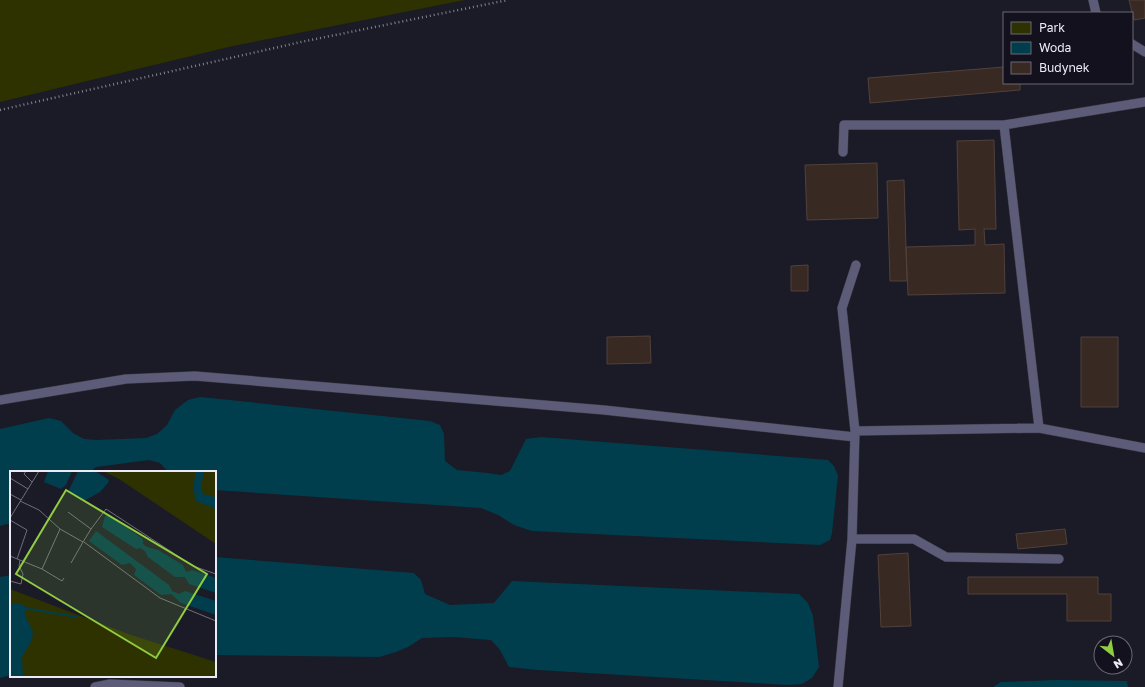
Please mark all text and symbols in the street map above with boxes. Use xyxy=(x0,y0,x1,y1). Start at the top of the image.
legend xyxy=(1003,12,1133,84)
text: Park xyxy=(1039,20,1065,35)
text: Woda xyxy=(1039,40,1071,55)
text: Budynek xyxy=(1039,60,1090,75)
inset map xyxy=(10,471,216,677)
north arrow xyxy=(1093,635,1133,675)
text: N xyxy=(1111,656,1125,672)

